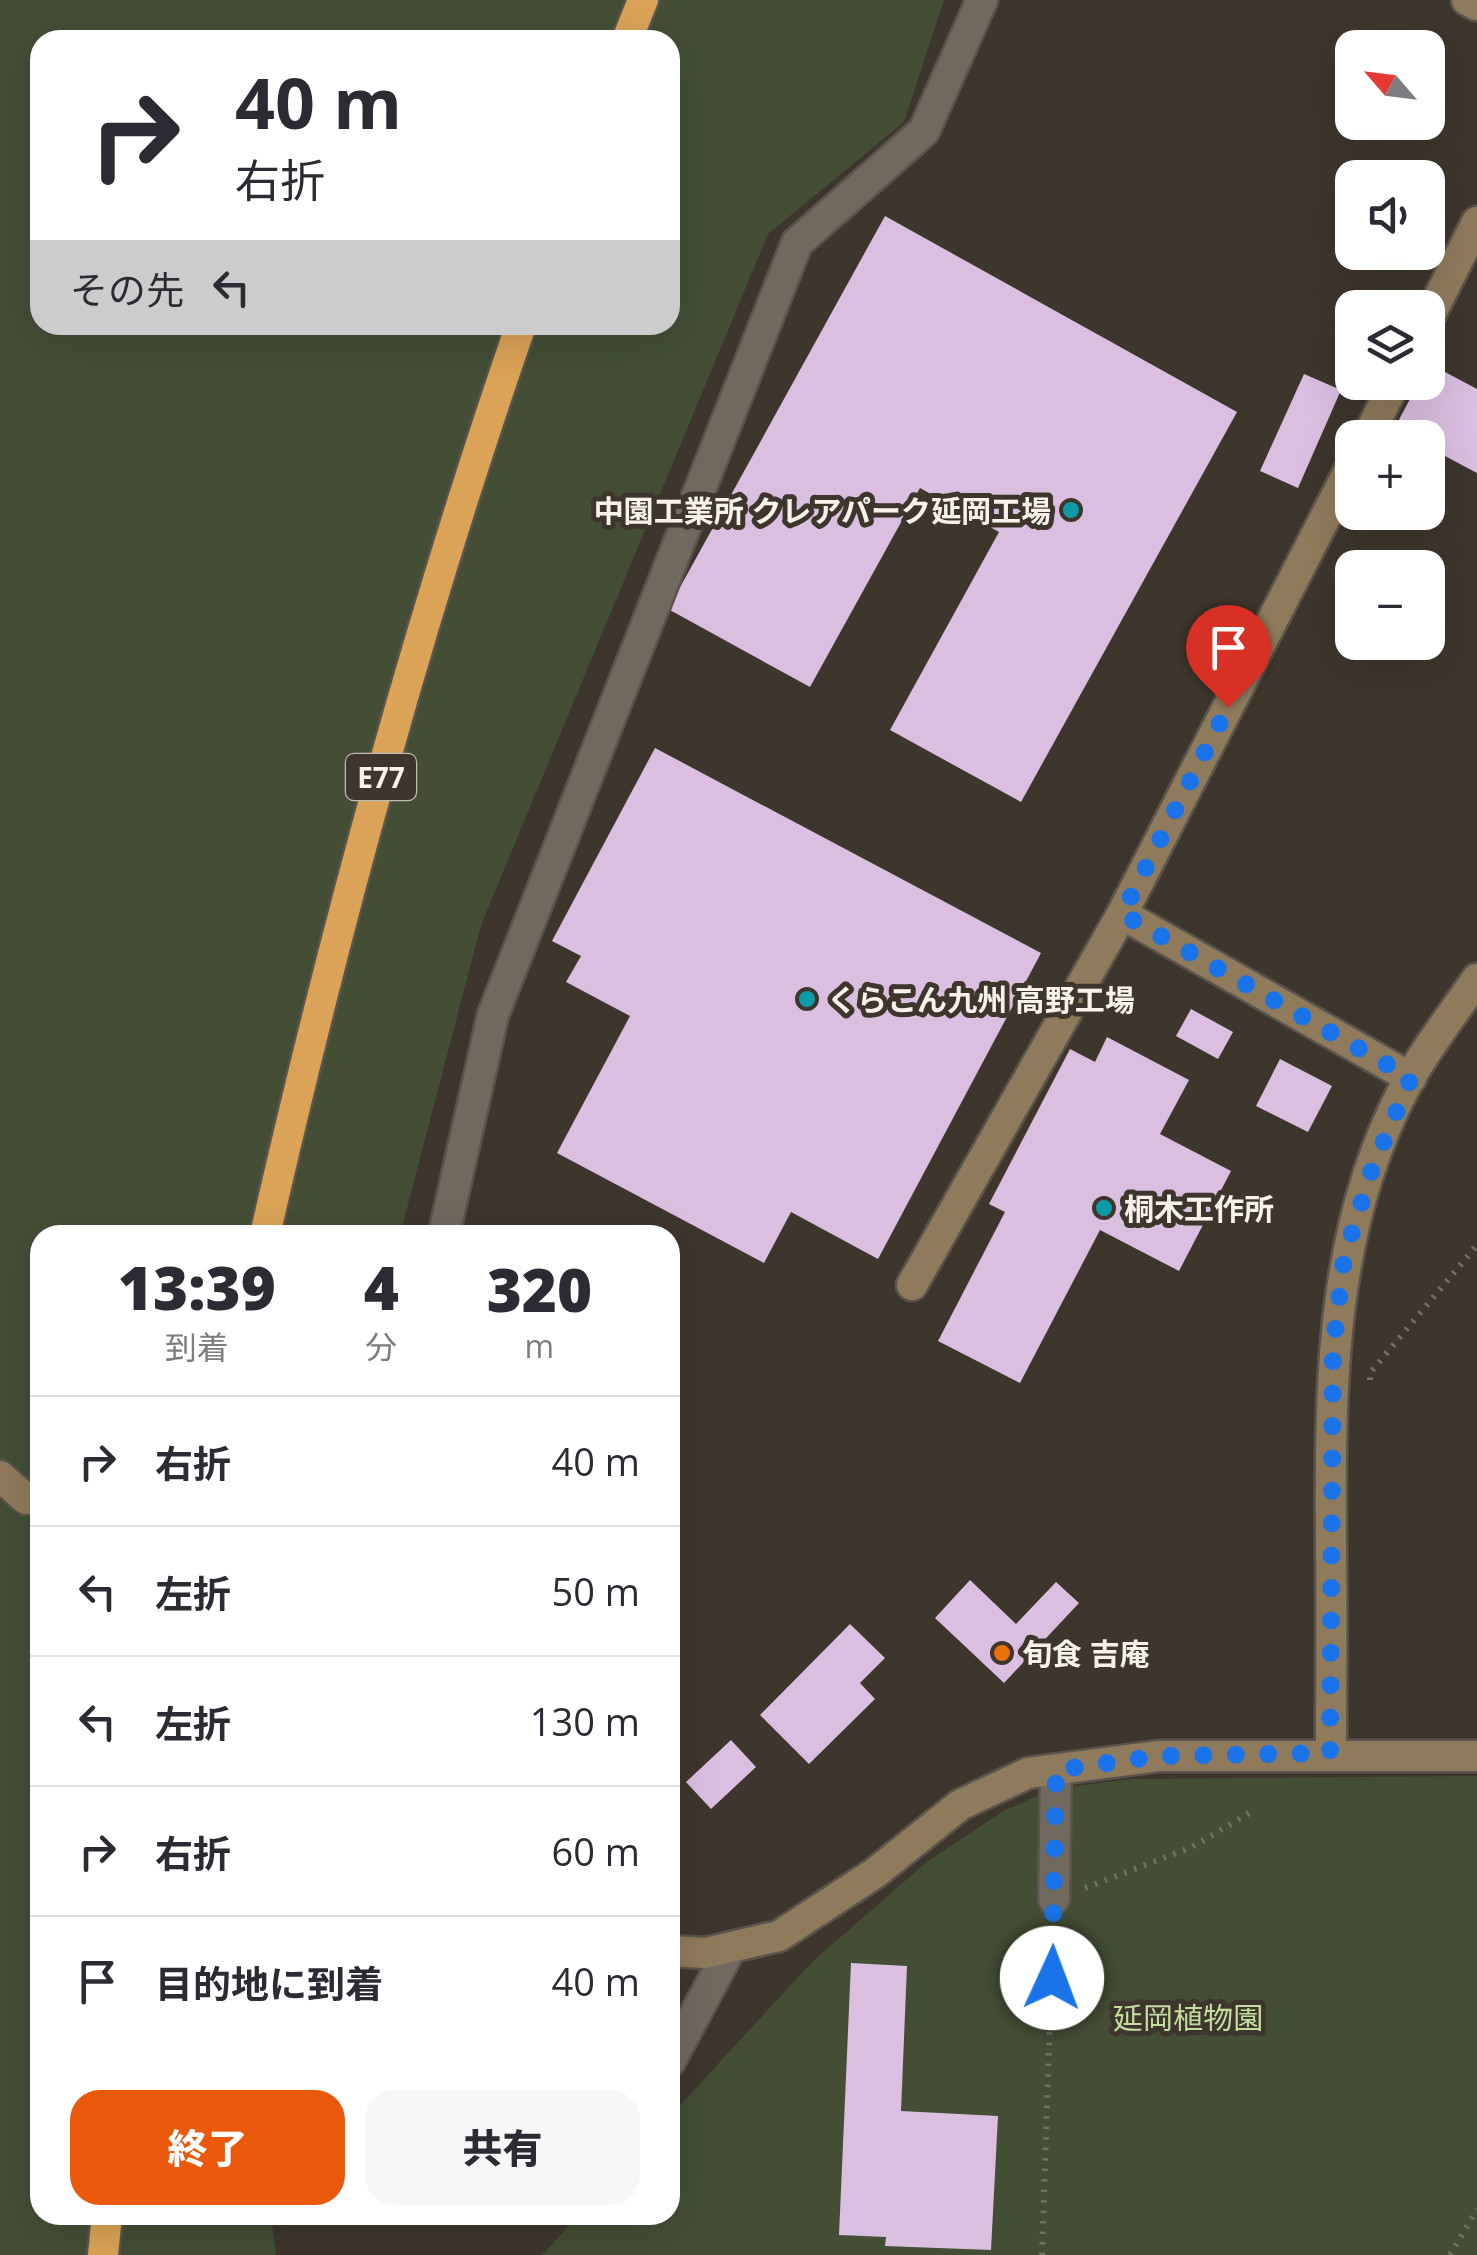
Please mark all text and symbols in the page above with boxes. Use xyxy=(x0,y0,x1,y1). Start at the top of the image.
north arrow xyxy=(1335,30,1445,140)
map controls xyxy=(1335,30,1445,660)
text: 40 m xyxy=(235,54,402,150)
icon: right xyxy=(70,70,200,200)
text: 右折 xyxy=(235,149,325,210)
button: sound xyxy=(1335,160,1445,270)
icon: left xyxy=(204,260,259,315)
text: その先 xyxy=(70,263,184,315)
button: layers xyxy=(1335,290,1445,400)
button: + xyxy=(1335,420,1445,530)
place label: 中園工業所 クレアパーク延岡工場 xyxy=(594,490,1051,531)
marker: 中園工業所 クレアパーク延岡工場 xyxy=(1060,499,1082,521)
button: − xyxy=(1335,550,1445,660)
pin xyxy=(1186,605,1271,708)
icon: arrive xyxy=(1201,620,1256,675)
road number: E77 xyxy=(346,754,416,800)
place label: くらこん九州 高野工場 xyxy=(827,979,1135,1020)
marker: くらこん九州 高野工場 xyxy=(796,988,818,1010)
place label: 桐木工作所 xyxy=(1124,1188,1274,1229)
marker: 桐木工作所 xyxy=(1093,1197,1115,1219)
text: 13:39 xyxy=(118,1246,276,1328)
text: 4 xyxy=(364,1246,399,1328)
text: 320 xyxy=(487,1248,592,1330)
text: m xyxy=(525,1324,554,1367)
text: 到着 xyxy=(165,1325,229,1368)
text: 分 xyxy=(365,1325,397,1368)
icon: right xyxy=(70,1434,125,1489)
text: 40 m xyxy=(551,1435,640,1487)
text: 右折 xyxy=(155,1437,231,1489)
icon: left xyxy=(70,1564,125,1619)
text: 50 m xyxy=(551,1565,640,1617)
text: 左折 xyxy=(155,1567,231,1619)
place label: 旬食 吉庵 xyxy=(1022,1633,1150,1674)
marker: 旬食 吉庵 xyxy=(991,1642,1013,1664)
icon: left xyxy=(70,1694,125,1749)
text: 130 m xyxy=(530,1695,640,1747)
text: 左折 xyxy=(155,1697,231,1749)
icon: right xyxy=(70,1824,125,1879)
text: 60 m xyxy=(551,1825,640,1877)
text: 右折 xyxy=(155,1827,231,1879)
position arrow xyxy=(1000,1926,1104,2030)
icon: arrive xyxy=(70,1954,125,2009)
text: 40 m xyxy=(551,1955,640,2007)
text: 目的地に到着 xyxy=(155,1957,383,2009)
park label: 延岡植物園 xyxy=(1113,1997,1263,2038)
button: 終了 xyxy=(70,2090,345,2205)
button: 共有 xyxy=(365,2090,640,2205)

